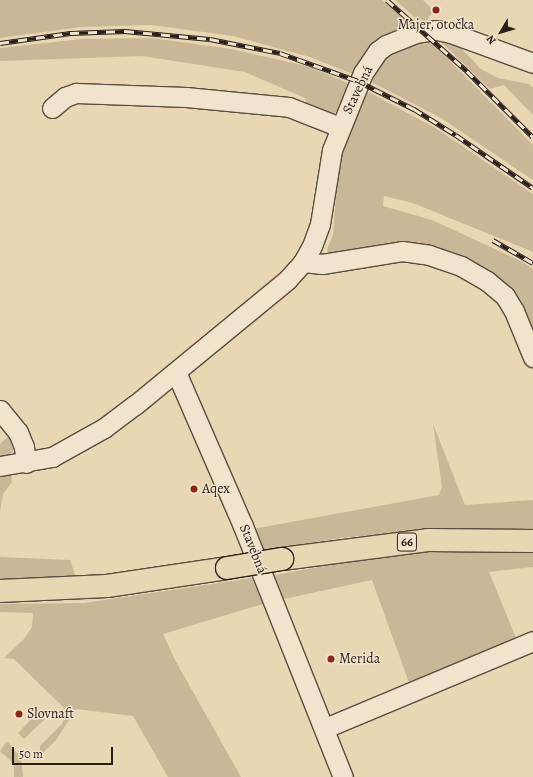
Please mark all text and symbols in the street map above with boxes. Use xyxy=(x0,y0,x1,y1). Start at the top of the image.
marker: Majer, otočka xyxy=(431,5,441,15)
north arrow xyxy=(481,12,521,52)
place label: Majer, otočka xyxy=(398,17,474,33)
text: N xyxy=(483,32,500,47)
street label: Stavebná xyxy=(339,63,377,117)
place label: Aqex xyxy=(202,481,230,497)
marker: Aqex xyxy=(189,484,199,494)
street label: Stavebná xyxy=(235,522,271,576)
road number: 66 xyxy=(396,531,418,553)
place label: Merida xyxy=(339,651,380,667)
marker: Merida xyxy=(326,654,336,664)
place label: Slovnaft xyxy=(27,706,74,722)
marker: Slovnaft xyxy=(14,709,24,719)
scale bar xyxy=(14,739,115,765)
text: 50 m xyxy=(19,746,43,762)

